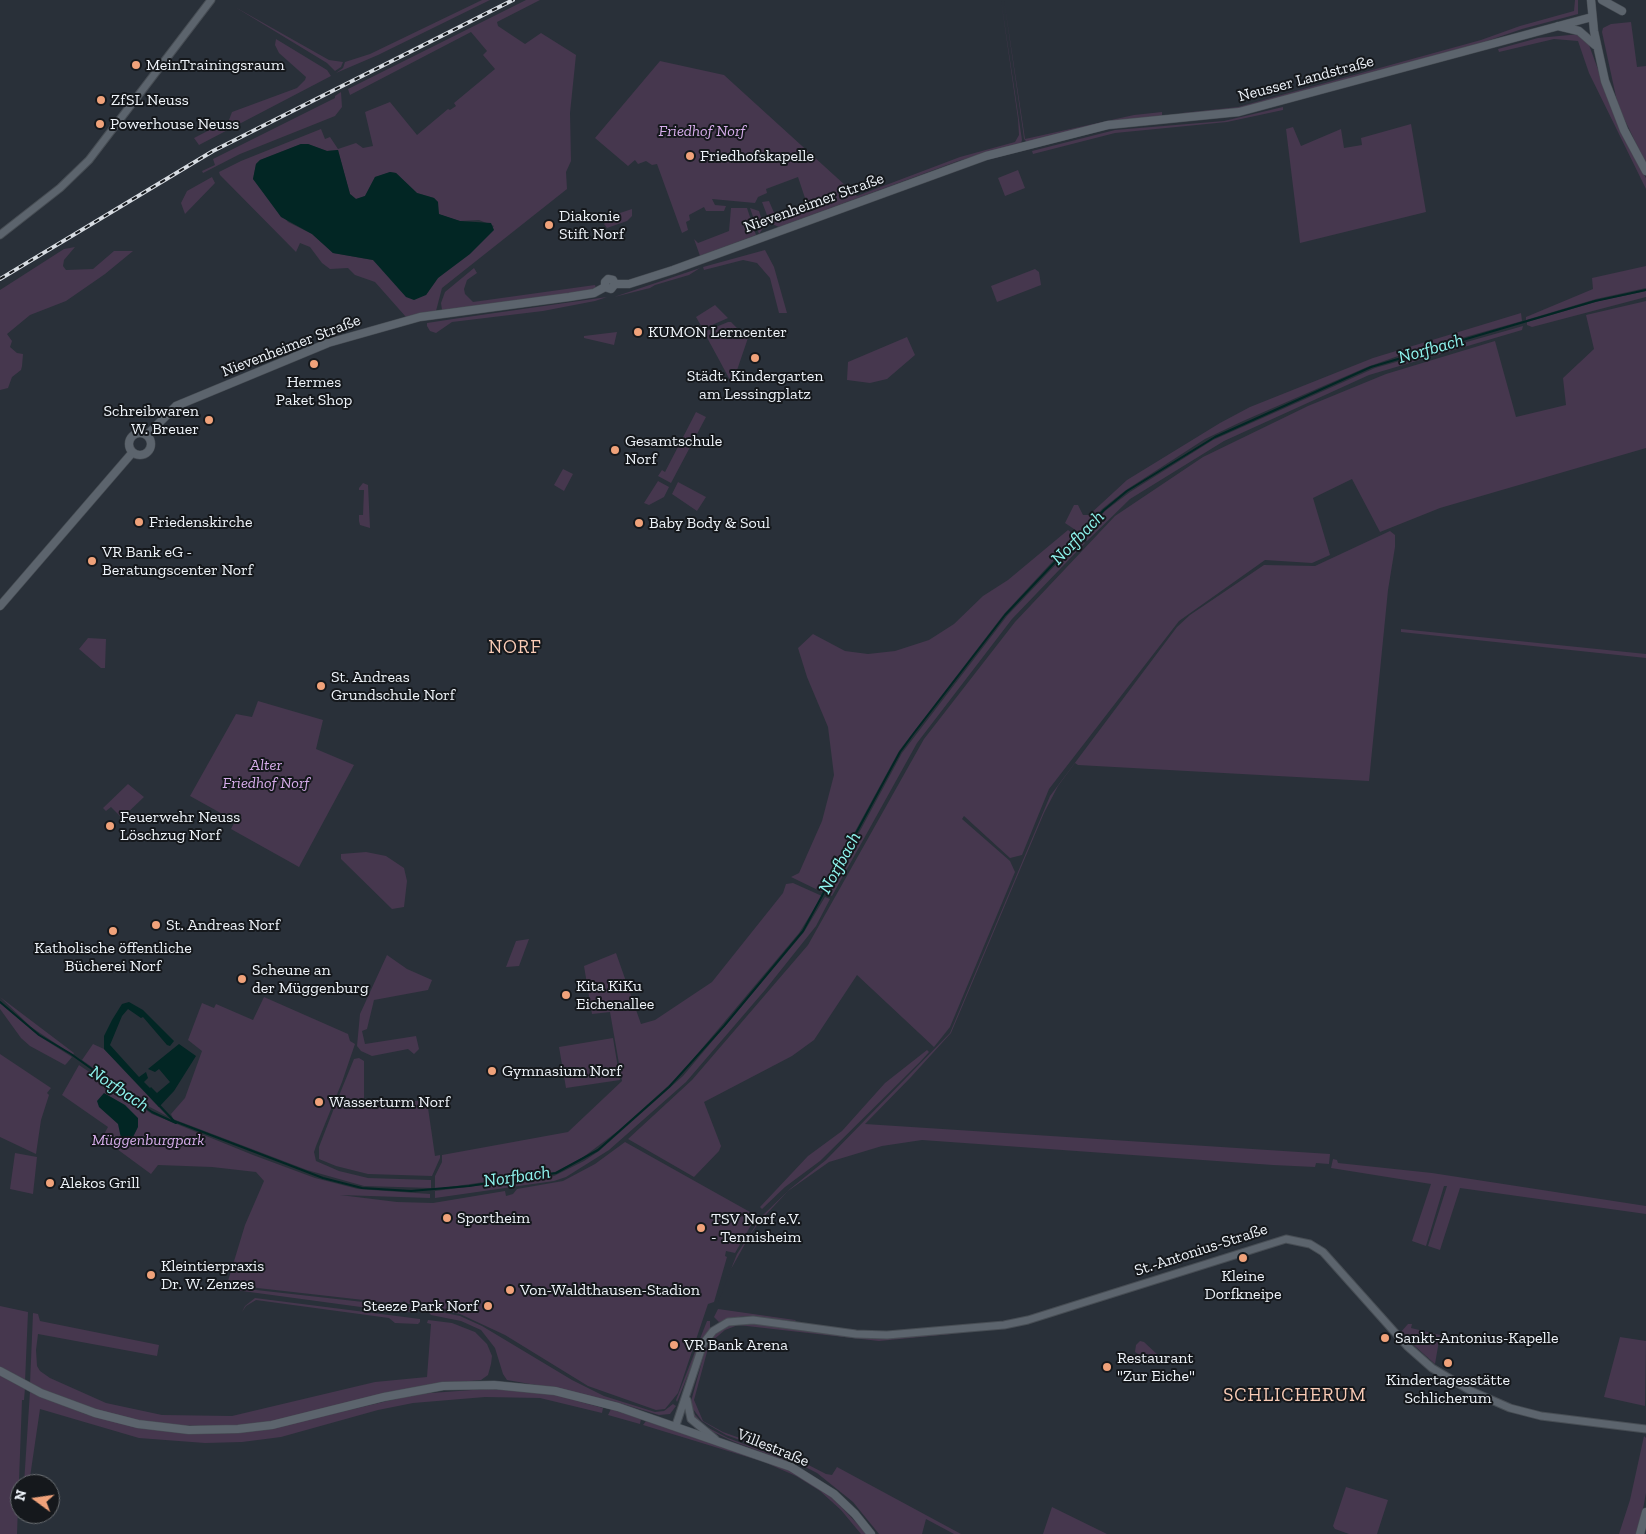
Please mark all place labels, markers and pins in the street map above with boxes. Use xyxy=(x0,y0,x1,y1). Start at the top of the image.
place label: MeinTrainingsraum xyxy=(146,55,284,75)
marker: MeinTrainingsraum xyxy=(130,59,142,71)
place label: ZfSL Neuss xyxy=(111,90,189,110)
marker: ZfSL Neuss xyxy=(95,94,107,106)
place label: Powerhouse Neuss xyxy=(110,114,239,134)
marker: Powerhouse Neuss xyxy=(94,118,106,130)
place label: Friedhofskapelle xyxy=(700,146,814,166)
marker: Friedhofskapelle xyxy=(684,150,696,162)
place label: Diakonie Stift Norf xyxy=(559,206,624,244)
marker: Diakonie Stift Norf xyxy=(543,219,555,231)
place label: KUMON Lerncenter xyxy=(648,322,787,342)
marker: KUMON Lerncenter xyxy=(632,326,644,338)
marker: Städt. Kindergarten am Lessingplatz xyxy=(749,352,761,364)
marker: Hermes Paket Shop xyxy=(308,358,320,370)
place label: Städt. Kindergarten am Lessingplatz xyxy=(687,366,823,404)
place label: Hermes Paket Shop xyxy=(276,372,352,410)
place label: Schreibwaren W. Breuer xyxy=(104,401,199,439)
marker: Schreibwaren W. Breuer xyxy=(203,414,215,426)
place label: Gesamtschule Norf xyxy=(625,431,722,469)
marker: Gesamtschule Norf xyxy=(609,444,621,456)
place label: Friedenskirche xyxy=(149,512,253,532)
place label: Baby Body & Soul xyxy=(649,513,770,533)
marker: Friedenskirche xyxy=(133,516,145,528)
marker: Baby Body & Soul xyxy=(633,517,645,529)
place label: VR Bank eG - Beratungscenter Norf xyxy=(102,542,253,580)
marker: VR Bank eG - Beratungscenter Norf xyxy=(86,555,98,567)
place label: St. Andreas Grundschule Norf xyxy=(331,667,455,705)
marker: St. Andreas Grundschule Norf xyxy=(315,680,327,692)
place label: Feuerwehr Neuss Löschzug Norf xyxy=(120,807,240,845)
marker: Feuerwehr Neuss Löschzug Norf xyxy=(104,820,116,832)
place label: St. Andreas Norf xyxy=(166,915,280,935)
marker: St. Andreas Norf xyxy=(150,919,162,931)
marker: Katholische öffentliche Bücherei Norf xyxy=(107,925,119,937)
place label: Katholische öffentliche Bücherei Norf xyxy=(34,938,192,976)
place label: Scheune an der Müggenburg xyxy=(252,960,369,998)
marker: Scheune an der Müggenburg xyxy=(236,973,248,985)
place label: Kita KiKu Eichenallee xyxy=(576,976,654,1014)
marker: Kita KiKu Eichenallee xyxy=(560,989,572,1001)
place label: Gymnasium Norf xyxy=(502,1061,621,1081)
marker: Gymnasium Norf xyxy=(486,1065,498,1077)
place label: Wasserturm Norf xyxy=(329,1092,450,1112)
marker: Wasserturm Norf xyxy=(313,1096,325,1108)
place label: Alekos Grill xyxy=(60,1173,140,1193)
marker: Alekos Grill xyxy=(44,1177,56,1189)
place label: Sportheim xyxy=(457,1208,530,1228)
place label: TSV Norf e.V. - Tennisheim xyxy=(711,1209,801,1247)
marker: Sportheim xyxy=(441,1212,453,1224)
marker: TSV Norf e.V. - Tennisheim xyxy=(695,1222,707,1234)
marker: Kleine Dorfkneipe xyxy=(1237,1252,1249,1264)
place label: Kleintierpraxis Dr. W. Zenzes xyxy=(161,1256,264,1294)
place label: Kleine Dorfkneipe xyxy=(1205,1266,1281,1304)
marker: Kleintierpraxis Dr. W. Zenzes xyxy=(145,1269,157,1281)
place label: Von-Waldthausen-Stadion xyxy=(520,1280,700,1300)
marker: Von-Waldthausen-Stadion xyxy=(504,1284,516,1296)
place label: Steeze Park Norf xyxy=(363,1296,478,1316)
marker: Steeze Park Norf xyxy=(482,1300,494,1312)
place label: Sankt-Antonius-Kapelle xyxy=(1395,1328,1559,1348)
marker: Sankt-Antonius-Kapelle xyxy=(1379,1332,1391,1344)
place label: VR Bank Arena xyxy=(684,1335,788,1355)
marker: VR Bank Arena xyxy=(668,1339,680,1351)
place label: Restaurant "Zur Eiche" xyxy=(1117,1348,1195,1386)
marker: Kindertagesstätte Schlicherum xyxy=(1442,1357,1454,1369)
marker: Restaurant "Zur Eiche" xyxy=(1101,1361,1113,1373)
place label: Kindertagesstätte Schlicherum xyxy=(1386,1370,1510,1408)

